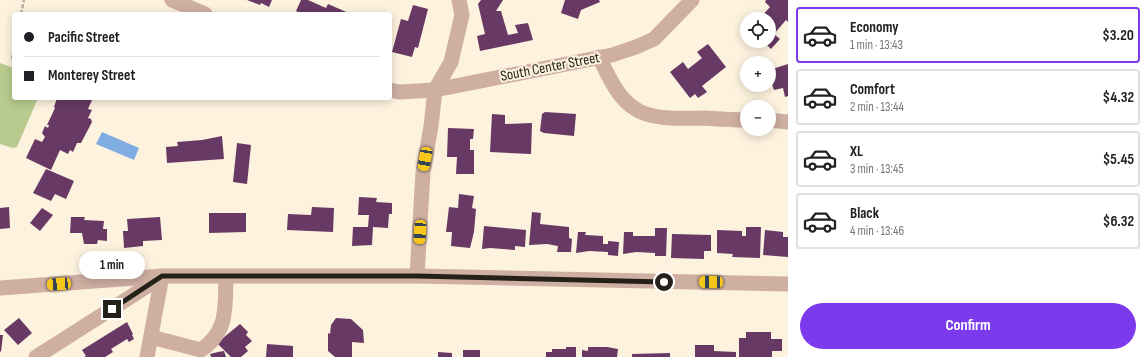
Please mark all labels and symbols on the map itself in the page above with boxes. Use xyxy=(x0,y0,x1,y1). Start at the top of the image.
street label: South Center Street xyxy=(499,48,602,86)
car xyxy=(417,146,433,172)
car xyxy=(413,220,427,244)
callout: 1 min xyxy=(79,251,145,279)
route start xyxy=(655,273,673,291)
car xyxy=(699,276,723,288)
car xyxy=(47,277,71,291)
route end xyxy=(103,300,121,318)

